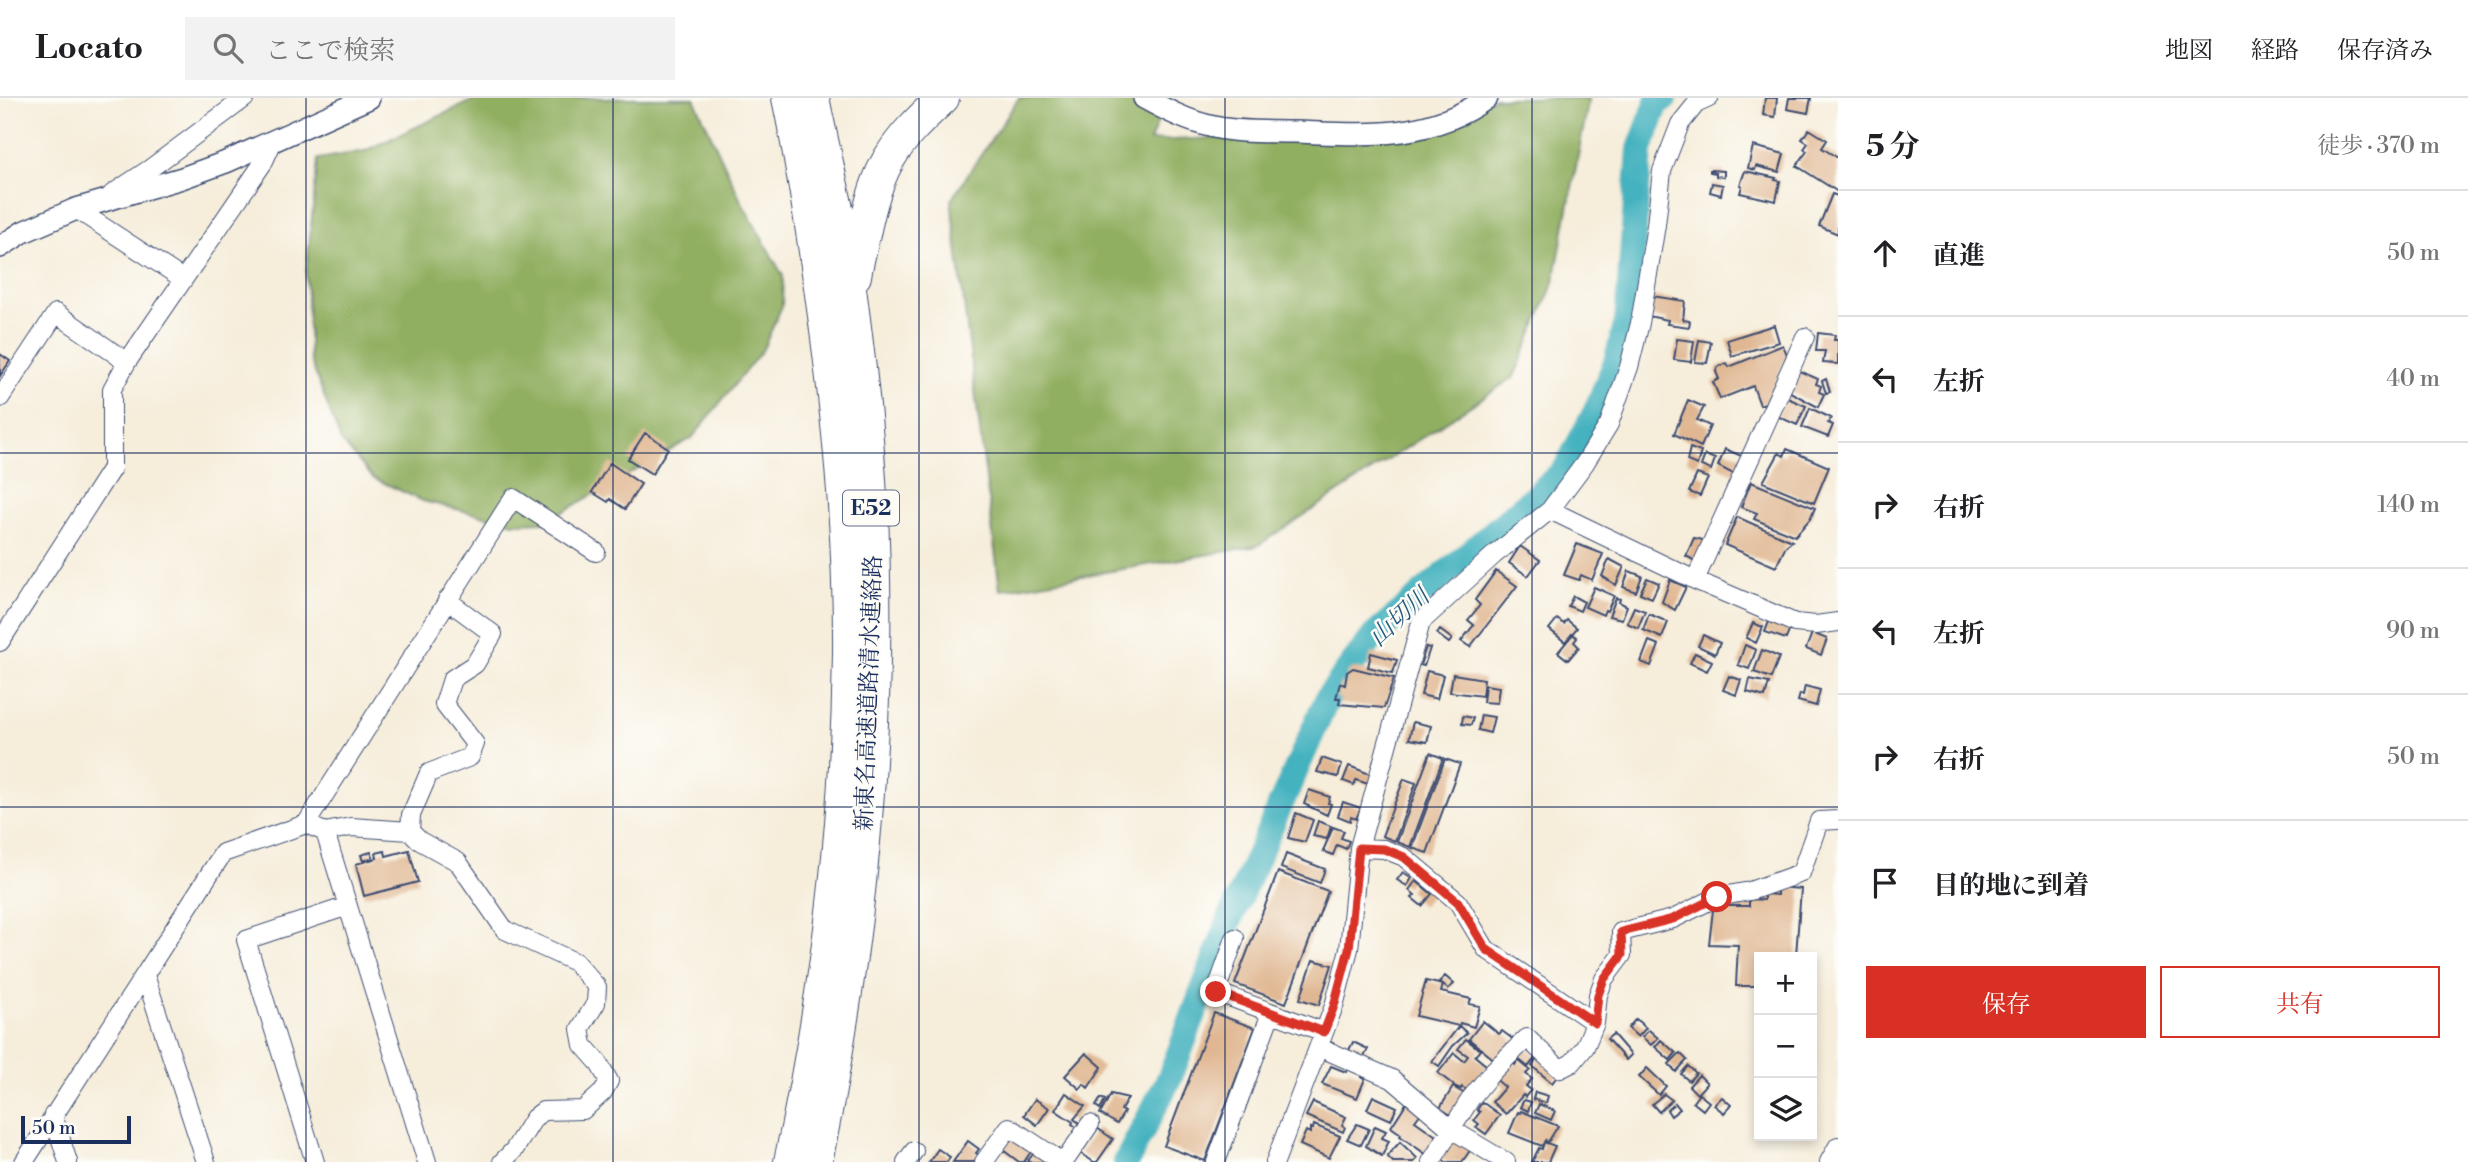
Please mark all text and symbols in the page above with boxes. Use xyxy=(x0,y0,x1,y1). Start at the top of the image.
search box xyxy=(185,17,675,80)
text: Locato xyxy=(35,28,143,69)
icon: search xyxy=(209,29,247,67)
text: ここで検索 xyxy=(265,35,395,67)
text: 地図 xyxy=(2165,36,2213,66)
text: 経路 xyxy=(2251,36,2299,66)
text: 保存済み xyxy=(2337,36,2433,66)
text: 5 分 xyxy=(1866,128,1919,166)
text: 徒歩 · 370 m xyxy=(2317,132,2440,160)
icon: ahead xyxy=(1866,234,1904,272)
text: 50 m xyxy=(2387,239,2440,267)
text: 直進 xyxy=(1933,240,1985,272)
icon: left xyxy=(1866,360,1904,398)
text: 40 m xyxy=(2386,365,2440,393)
text: 左折 xyxy=(1933,366,1985,398)
icon: right xyxy=(1866,486,1904,524)
road number: E52 xyxy=(843,490,899,526)
text: 140 m xyxy=(2377,491,2440,519)
text: 右折 xyxy=(1933,492,1985,524)
street label: 新東名高速道路清水連絡路 xyxy=(850,555,888,831)
water label: 山切川 xyxy=(1363,580,1438,653)
icon: left xyxy=(1866,612,1904,650)
text: 90 m xyxy=(2386,617,2440,645)
text: 左折 xyxy=(1933,618,1985,650)
icon: right xyxy=(1866,738,1904,776)
text: 50 m xyxy=(2387,743,2440,771)
text: 右折 xyxy=(1933,744,1985,776)
icon: arrive xyxy=(1866,864,1904,902)
text: 目的地に到着 xyxy=(1933,870,2089,902)
route start xyxy=(1701,881,1732,912)
map controls xyxy=(1754,952,1817,1141)
button: + xyxy=(1754,952,1817,1015)
button: 保存 xyxy=(1866,966,2146,1038)
button: 共有 xyxy=(2160,966,2440,1038)
route end xyxy=(1200,976,1231,1007)
button: − xyxy=(1754,1015,1817,1078)
button: layers xyxy=(1754,1078,1817,1141)
scale bar xyxy=(21,1113,131,1145)
text: 50 m xyxy=(32,1116,76,1140)

